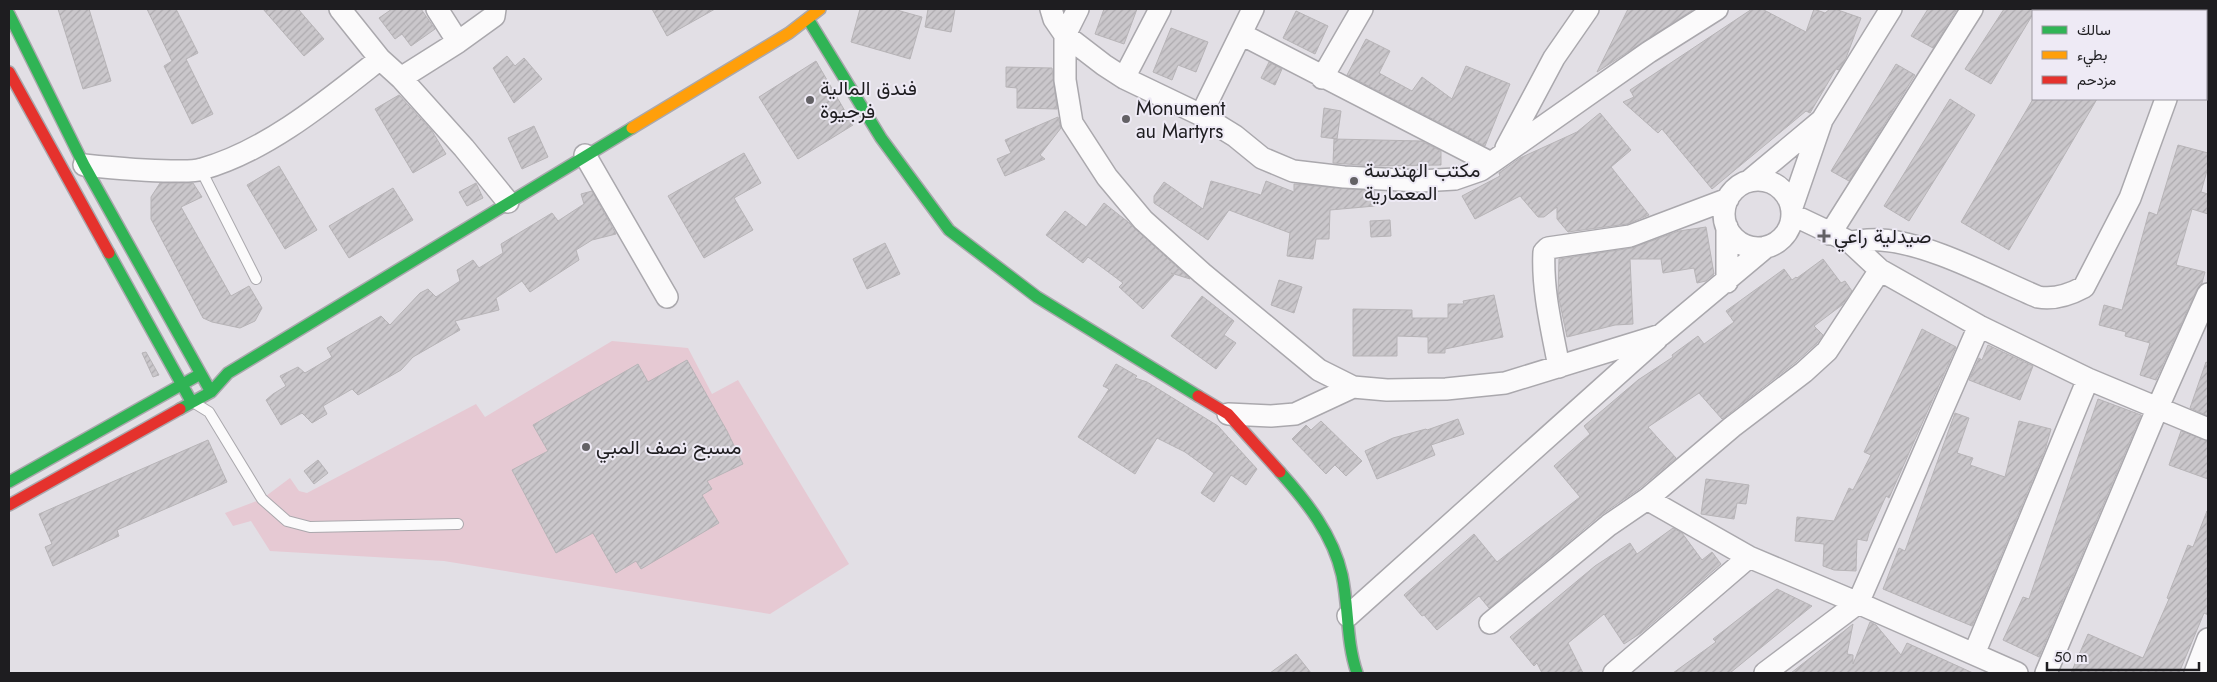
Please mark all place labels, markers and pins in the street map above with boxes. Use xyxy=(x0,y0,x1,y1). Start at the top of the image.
place label: فندق المالية فرجيوة xyxy=(820,74,917,126)
marker: فندق المالية فرجيوة xyxy=(804,94,816,106)
place label: Monument au Martyrs xyxy=(1136,94,1226,146)
marker: Monument au Martyrs xyxy=(1120,113,1132,125)
place label: مكتب الهندسة المعمارية xyxy=(1364,156,1481,208)
marker: مكتب الهندسة المعمارية xyxy=(1348,175,1360,187)
place label: صيدلية راعي xyxy=(1834,222,1932,253)
marker: صيدلية راعي xyxy=(1818,230,1830,242)
place label: مسبح نصف المبي xyxy=(596,433,741,464)
marker: مسبح نصف المبي xyxy=(580,441,592,453)

